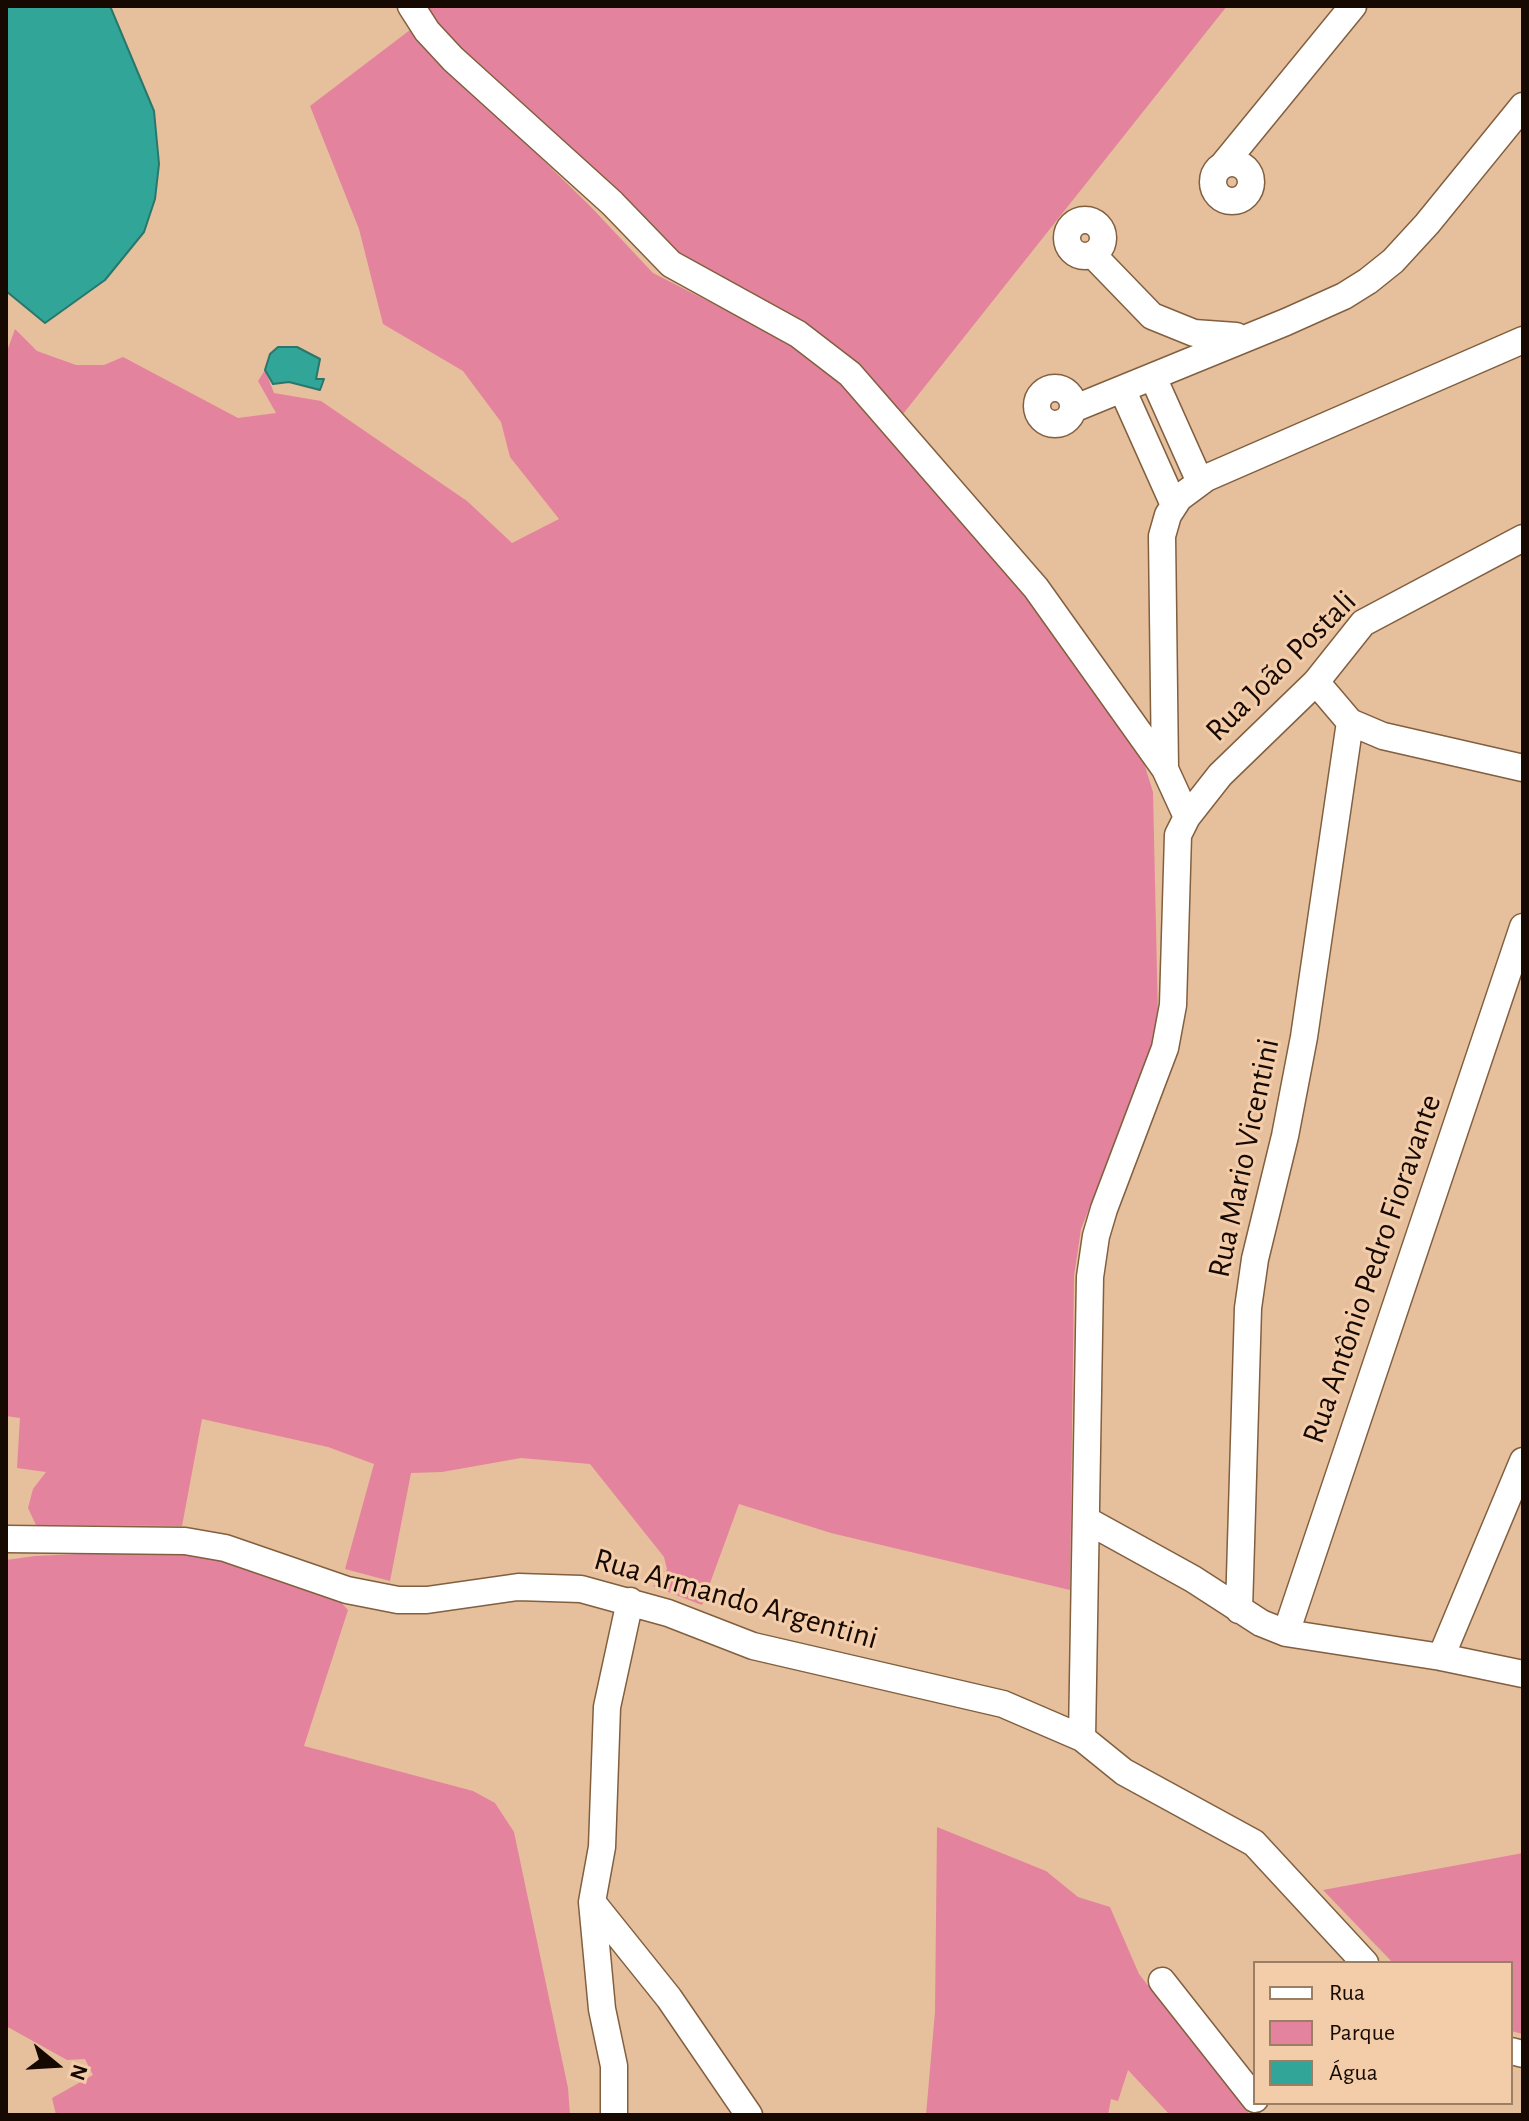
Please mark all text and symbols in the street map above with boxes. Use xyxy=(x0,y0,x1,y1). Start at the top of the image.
street label: Rua João Postali xyxy=(1198,583,1364,749)
street label: Rua Mario Vicentini xyxy=(1200,1035,1288,1281)
street label: Rua Antônio Pedro Fioravante xyxy=(1294,1090,1450,1448)
street label: Rua Armando Argentini xyxy=(590,1540,882,1658)
legend xyxy=(1253,1961,1513,2105)
text: Rua xyxy=(1329,1981,1365,2005)
text: Parque xyxy=(1329,2021,1395,2045)
north arrow xyxy=(16,2025,96,2105)
text: Água xyxy=(1329,2061,1378,2085)
text: N xyxy=(66,2062,92,2083)

